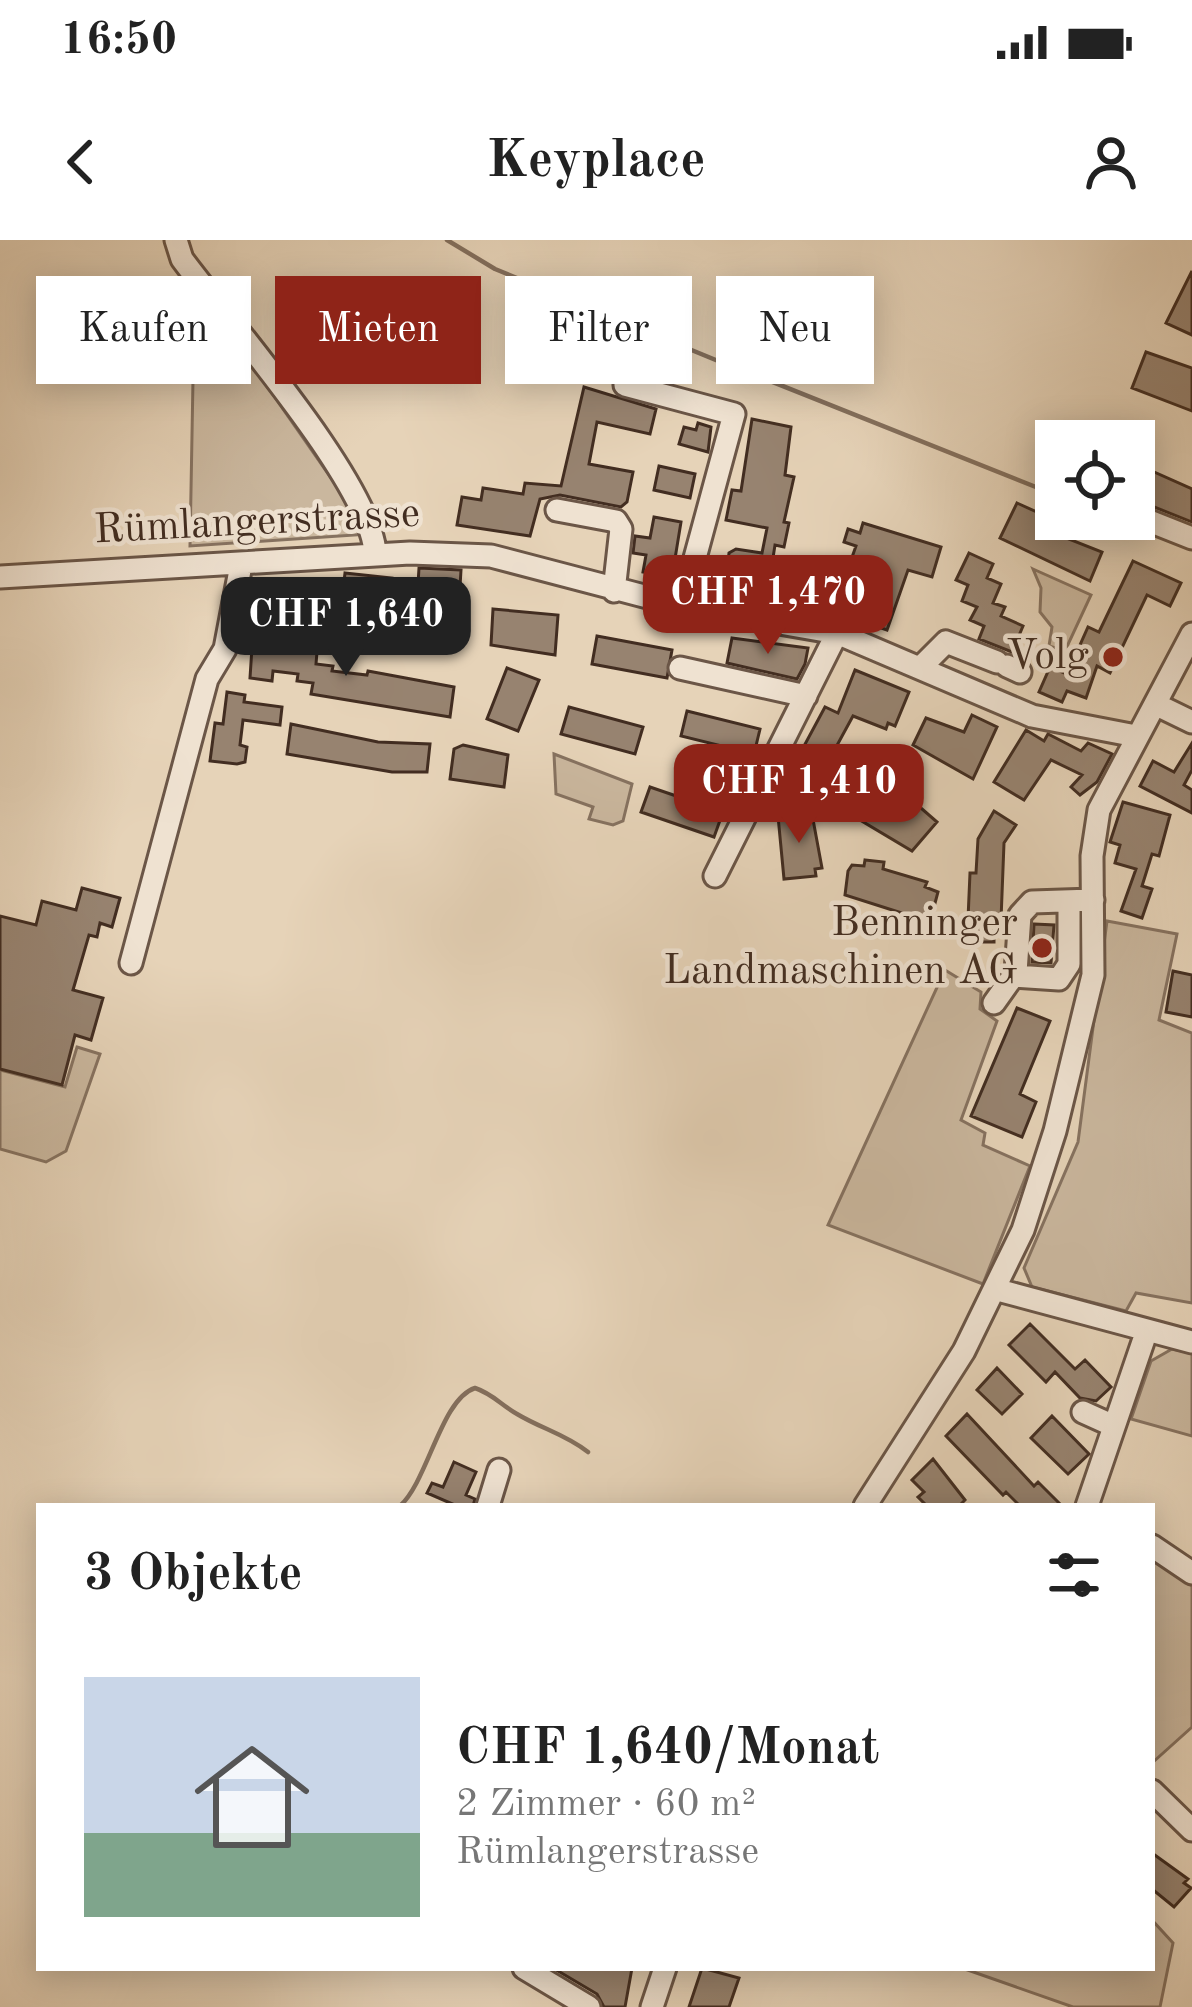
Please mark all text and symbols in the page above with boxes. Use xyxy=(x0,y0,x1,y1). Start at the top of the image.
text: 16:50 xyxy=(60,19,177,64)
icon: back xyxy=(48,129,114,195)
icon: person xyxy=(1078,129,1144,195)
text: Keyplace xyxy=(486,135,706,189)
chip: Kaufen xyxy=(36,276,251,384)
chip: Mieten xyxy=(275,276,481,384)
chip: Filter xyxy=(505,276,692,384)
chip: Neu xyxy=(716,276,874,384)
map controls xyxy=(1035,420,1155,540)
button: locate xyxy=(1035,420,1155,540)
street label: Rümlangerstrasse xyxy=(93,493,421,553)
pin: CHF 1,470 xyxy=(631,555,905,657)
text: CHF 1,470 xyxy=(670,574,866,613)
pin: CHF 1,640 xyxy=(209,577,483,679)
text: CHF 1,640 xyxy=(248,596,444,635)
place label: Volg xyxy=(1006,636,1089,678)
marker: Volg xyxy=(1100,644,1126,670)
pin: CHF 1,410 xyxy=(662,744,936,846)
text: CHF 1,410 xyxy=(701,763,897,802)
place label: Benninger Landmaschinen AG xyxy=(663,903,1018,993)
marker: Benninger Landmaschinen AG xyxy=(1029,935,1055,961)
icon: filters xyxy=(1041,1542,1107,1608)
text: 3 Objekte xyxy=(84,1550,303,1601)
text: CHF 1,640/Monat xyxy=(456,1724,880,1775)
icon: home xyxy=(180,1725,324,1869)
text: 2 Zimmer · 60 m² xyxy=(456,1785,756,1824)
text: Rümlangerstrasse xyxy=(456,1833,759,1872)

